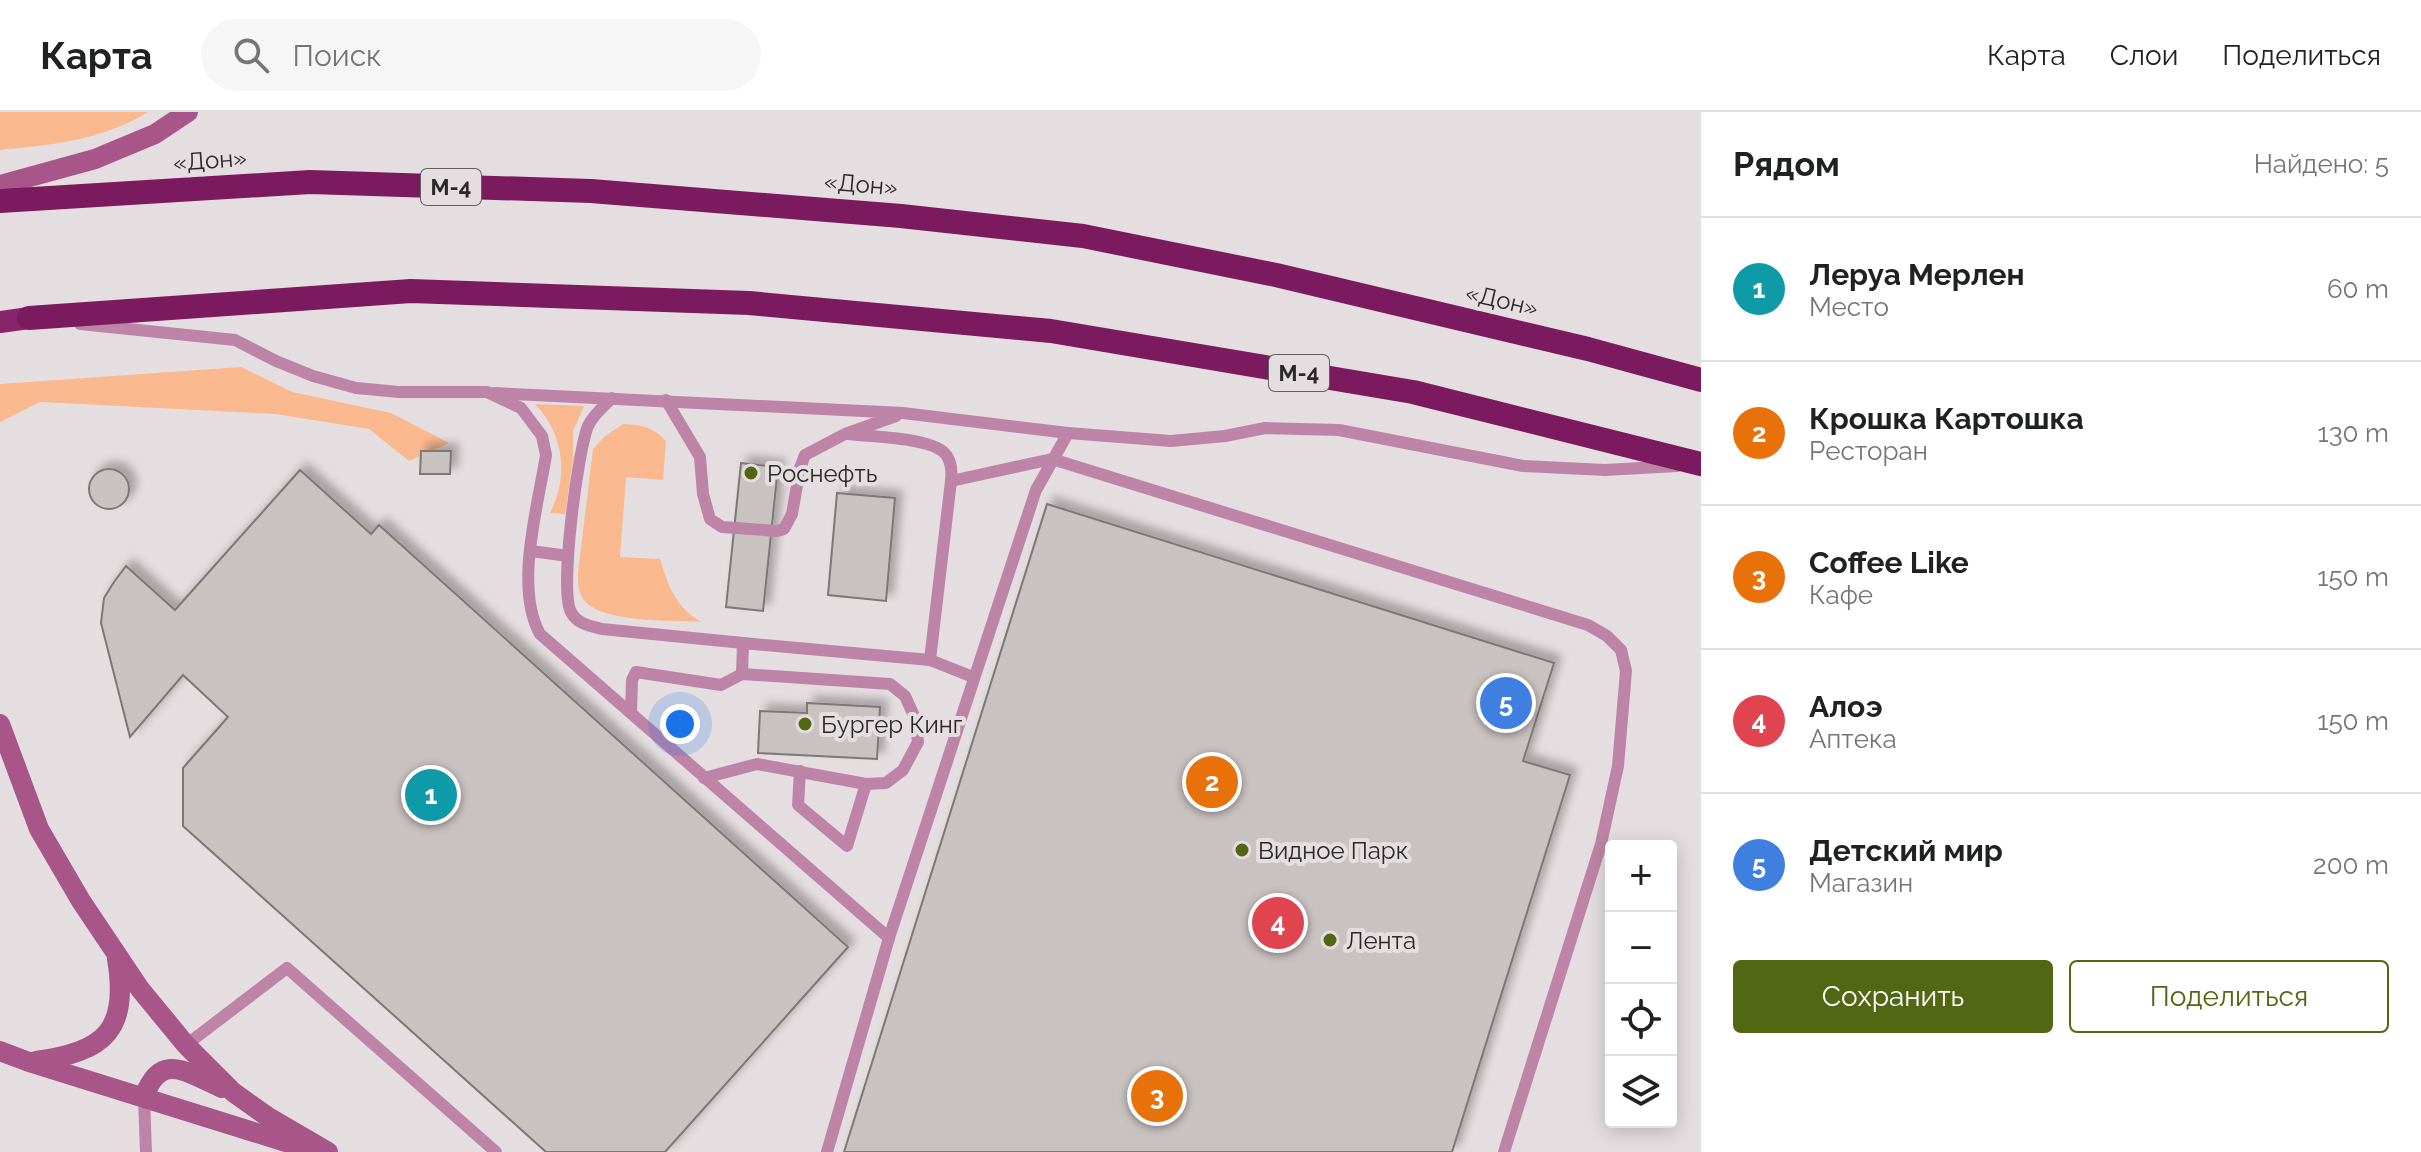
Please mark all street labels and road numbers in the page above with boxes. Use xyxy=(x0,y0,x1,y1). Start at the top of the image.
street label: «Дон» xyxy=(172,143,248,177)
street label: «Дон» xyxy=(823,166,899,202)
road number: М-4 xyxy=(421,169,481,205)
street label: «Дон» xyxy=(1463,278,1541,322)
road number: М-4 xyxy=(1269,355,1329,391)

